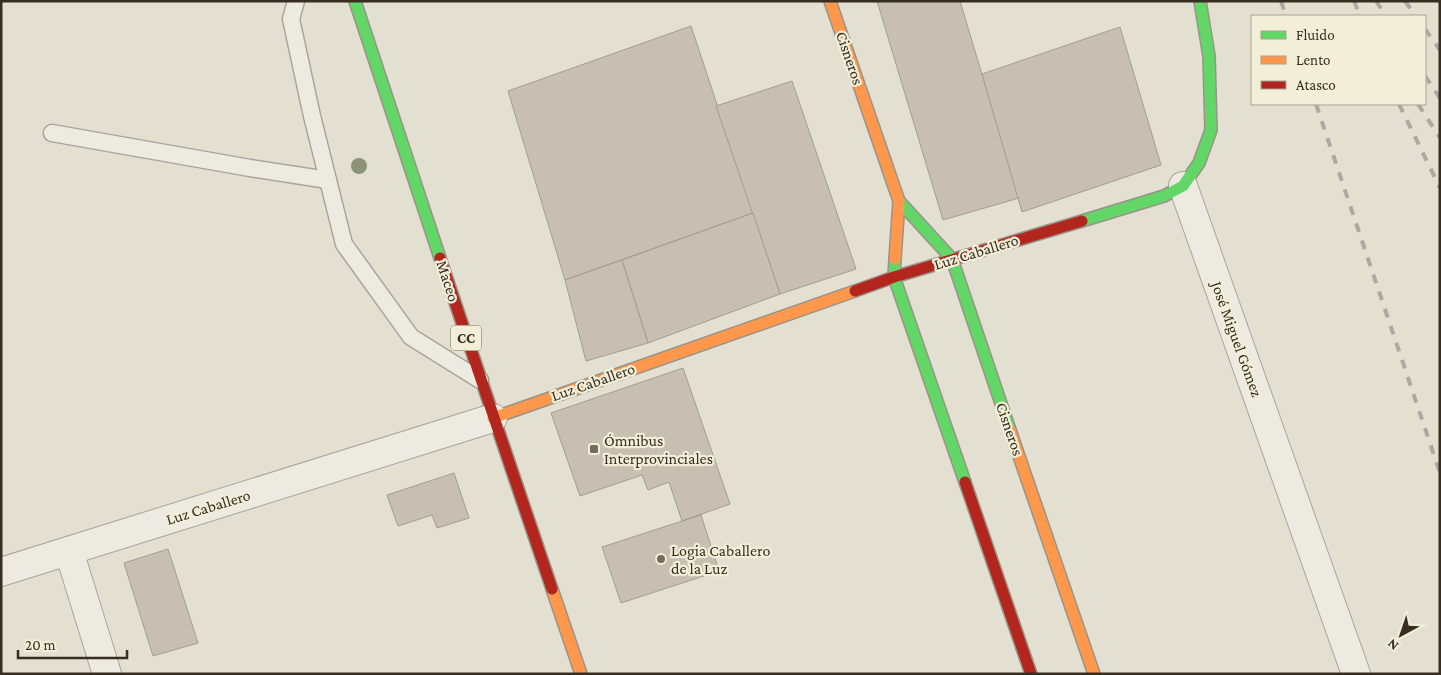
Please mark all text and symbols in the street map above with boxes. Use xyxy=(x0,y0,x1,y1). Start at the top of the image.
legend xyxy=(1251,15,1426,105)
text: Fluido xyxy=(1296,27,1335,43)
street label: Cisneros xyxy=(833,29,867,87)
text: Lento xyxy=(1296,52,1330,68)
text: Atasco xyxy=(1296,77,1336,93)
street label: Luz Caballero xyxy=(932,231,1020,273)
street label: Maceo xyxy=(433,258,463,304)
street label: José Miguel Gómez xyxy=(1207,277,1266,400)
road number: CC xyxy=(451,326,481,350)
street label: Luz Caballero xyxy=(549,360,637,404)
street label: Cisneros xyxy=(993,400,1027,458)
place label: Ómnibus Interprovinciales xyxy=(604,432,713,468)
marker: Ómnibus Interprovinciales xyxy=(588,443,600,455)
street label: Luz Caballero xyxy=(164,486,252,528)
place label: Logia Caballero de la Luz xyxy=(671,542,770,577)
marker: Logia Caballero de la Luz xyxy=(655,553,667,565)
north arrow xyxy=(1376,610,1426,660)
scale bar xyxy=(18,628,126,660)
text: N xyxy=(1383,635,1401,654)
text: 20 m xyxy=(25,637,56,653)

